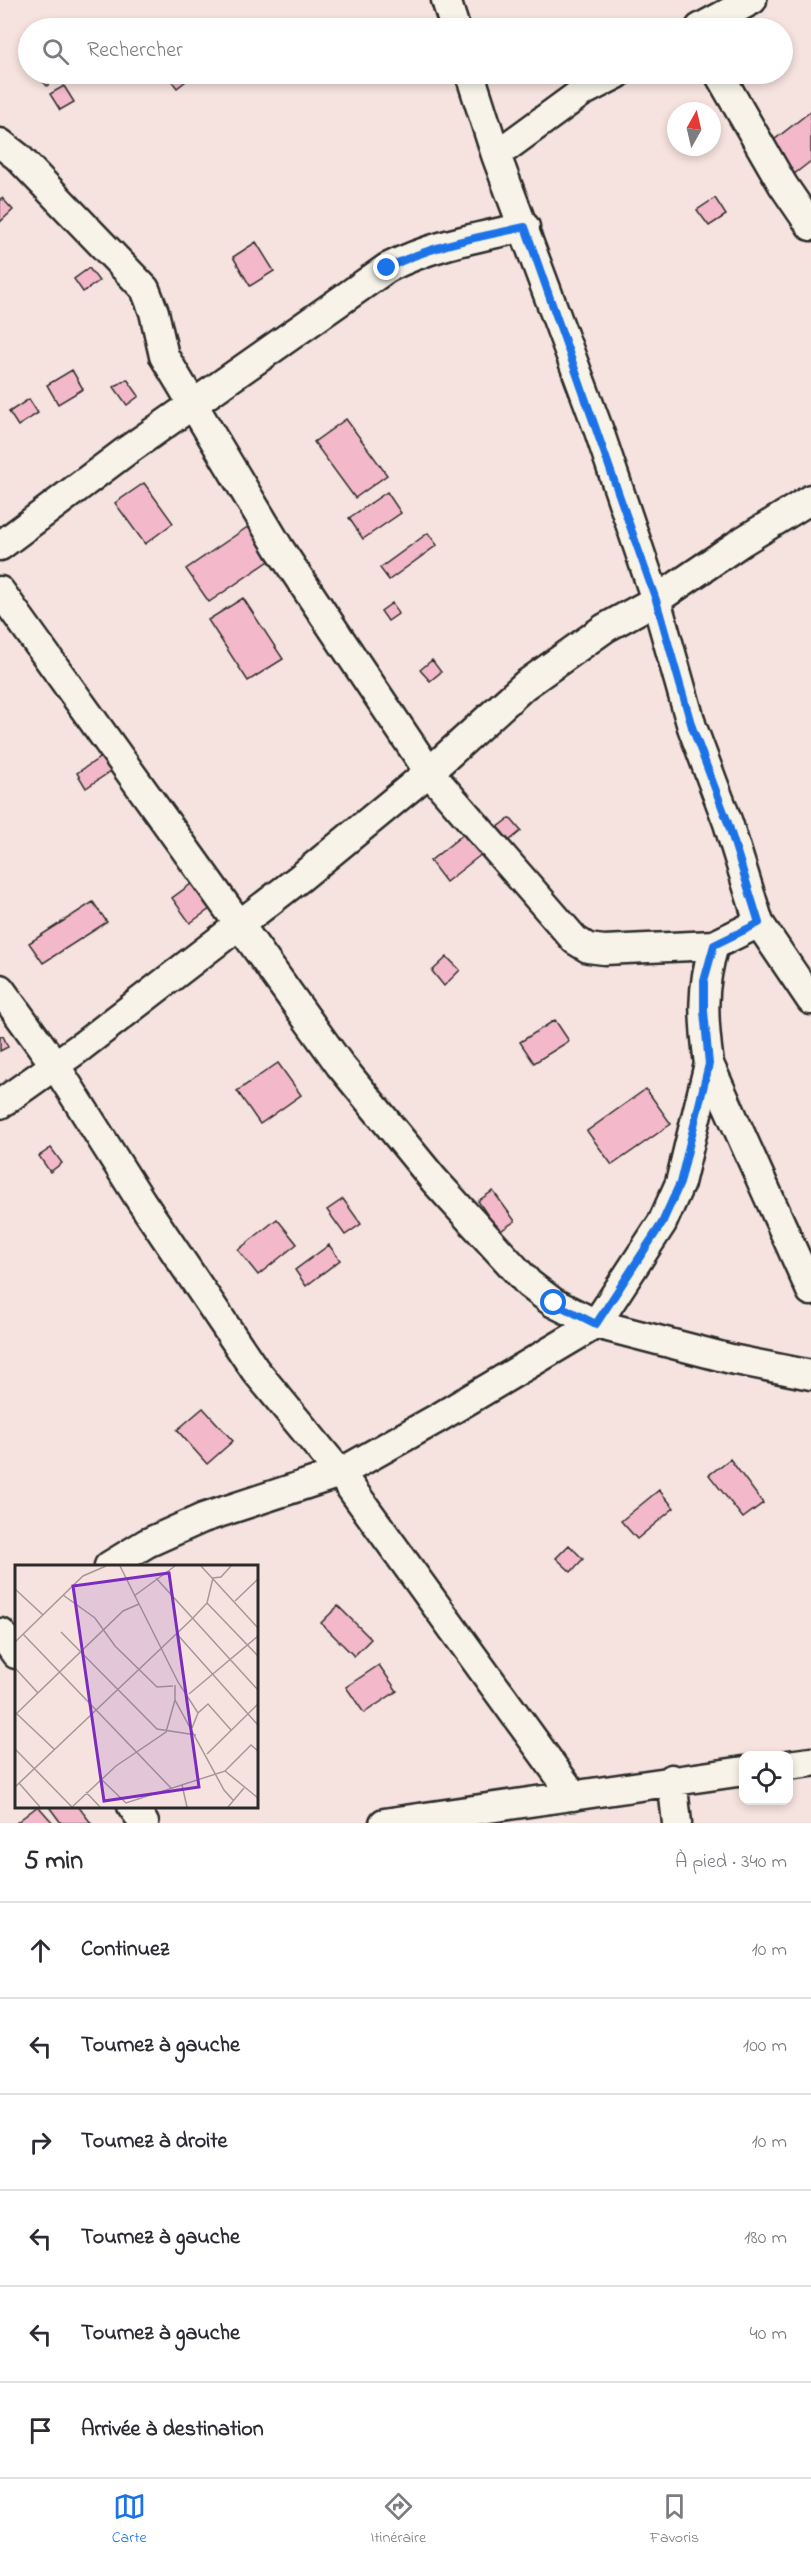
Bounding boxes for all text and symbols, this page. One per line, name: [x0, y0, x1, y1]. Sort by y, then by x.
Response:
search box: [18, 18, 793, 84]
icon: search: [39, 35, 72, 68]
text: Rechercher: [87, 35, 183, 67]
north arrow: [667, 102, 721, 156]
route end: [373, 254, 399, 280]
route start: [540, 1289, 566, 1315]
inset map: [15, 1565, 258, 1808]
map controls: [739, 1751, 793, 1805]
button: locate: [739, 1751, 793, 1805]
text: 5 min: [24, 1843, 83, 1881]
text: À pied · 340 m: [675, 1848, 787, 1877]
icon: ahead: [24, 1934, 57, 1967]
text: Continuez: [81, 1934, 169, 1966]
text: 10 m: [751, 1936, 787, 1965]
icon: left: [24, 2030, 57, 2063]
text: Tournez à gauche: [81, 2030, 240, 2062]
text: 100 m: [743, 2032, 787, 2061]
icon: right: [24, 2126, 57, 2159]
text: Tournez à droite: [81, 2126, 227, 2158]
text: 10 m: [751, 2128, 787, 2157]
icon: left: [24, 2222, 57, 2255]
text: Tournez à gauche: [81, 2222, 240, 2254]
text: 180 m: [744, 2224, 787, 2253]
icon: left: [24, 2318, 57, 2351]
text: Tournez à gauche: [81, 2318, 240, 2350]
text: 40 m: [750, 2320, 787, 2349]
icon: arrive: [24, 2414, 57, 2447]
text: Arrivée à destination: [81, 2414, 264, 2446]
tab: Carte: [112, 2490, 147, 2550]
tab: Itinéraire: [370, 2490, 426, 2550]
tab: Favoris: [650, 2490, 699, 2550]

